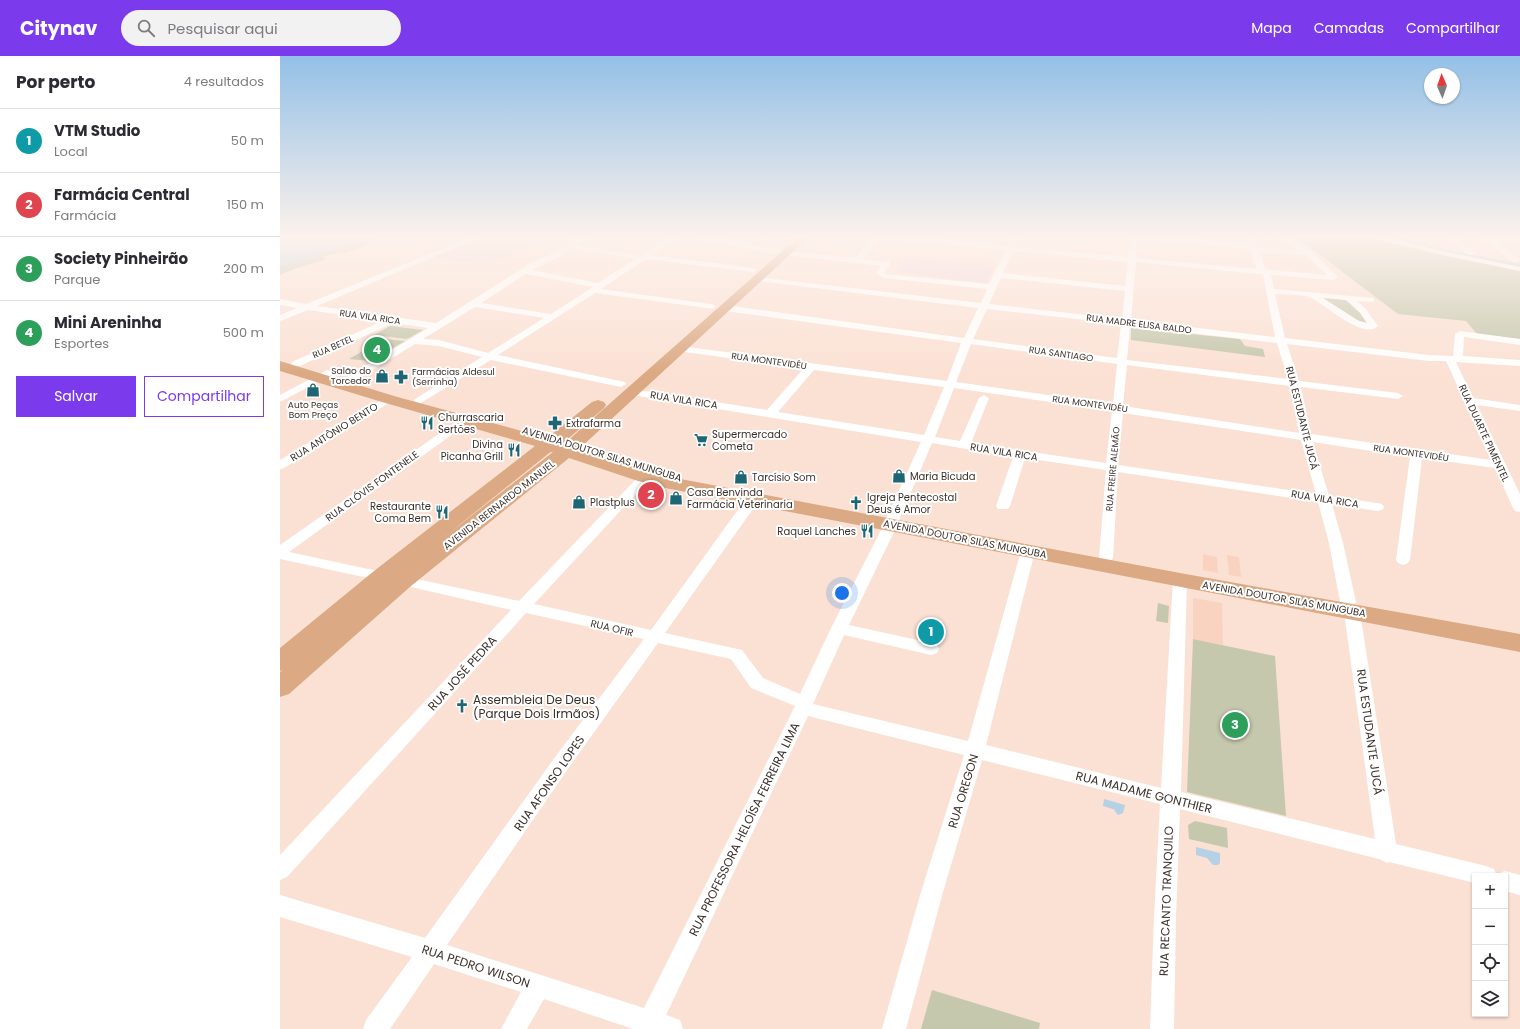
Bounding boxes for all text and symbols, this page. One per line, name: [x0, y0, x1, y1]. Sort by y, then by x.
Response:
search box: [121, 10, 401, 46]
text: Citynav: [20, 15, 97, 42]
icon: search: [135, 17, 157, 39]
text: Pesquisar aqui: [167, 18, 278, 39]
text: Mapa: [1251, 18, 1292, 38]
text: Camadas: [1314, 18, 1384, 38]
text: Compartilhar: [1406, 18, 1500, 38]
north arrow: [1424, 68, 1460, 104]
text: Por perto: [16, 70, 95, 94]
text: 4 resultados: [184, 72, 264, 91]
text: VTM Studio: [54, 120, 140, 141]
text: 1: [27, 131, 31, 150]
text: 50 m: [231, 131, 264, 150]
text: Local: [54, 142, 88, 161]
text: Farmácia Central: [54, 184, 190, 205]
text: 2: [25, 195, 33, 214]
text: 150 m: [227, 195, 264, 214]
text: Farmácia: [54, 206, 116, 225]
text: Society Pinheirão: [54, 248, 188, 269]
text: 3: [25, 259, 33, 278]
text: 200 m: [223, 259, 264, 278]
text: Parque: [54, 270, 100, 289]
street label: RUA VILA RICA: [339, 307, 401, 327]
text: Mini Areninha: [54, 312, 162, 333]
street label: RUA MADRE ELISA BALDO: [1086, 312, 1192, 336]
text: 4: [25, 323, 33, 342]
text: 500 m: [223, 323, 264, 342]
street label: RUA BETEL: [311, 333, 355, 361]
text: Esportes: [54, 334, 109, 353]
pin: 4: [364, 335, 390, 365]
street label: RUA SANTIAGO: [1028, 344, 1094, 364]
street label: RUA MONTEVIDÉU: [731, 350, 807, 372]
place label: Salão do Torcedor: [331, 365, 372, 387]
street label: RUA ESTUDANTE JUCÁ: [1282, 365, 1322, 471]
place label: Farmácias Aldesul (Serrinha): [412, 366, 495, 388]
shop icon: Salão do Torcedor: [374, 368, 390, 384]
pharmacy icon: Farmácias Aldesul (Serrinha): [393, 369, 409, 385]
button: Salvar: [16, 376, 136, 417]
button: Compartilhar: [144, 376, 264, 417]
shop icon: Auto Peças Bom Preço: [305, 382, 321, 398]
street label: RUA DUARTE PIMENTEL: [1455, 382, 1513, 485]
street label: RUA VILA RICA: [649, 387, 719, 413]
street label: RUA MONTEVIDÉU: [1052, 393, 1128, 415]
street label: RUA ANTÔNIO BENTO: [287, 399, 381, 465]
place label: Auto Peças Bom Preço: [288, 399, 338, 421]
place label: Churrascaria Sertões: [438, 410, 504, 437]
restaurant icon: Churrascaria Sertões: [419, 415, 435, 431]
pharmacy icon: Extrafarma: [547, 415, 563, 431]
place label: Extrafarma: [566, 416, 621, 431]
street label: AVENIDA DOUTOR SILAS MUNGUBA: [520, 423, 684, 486]
street label: RUA FREIRE ALEMÃO: [1103, 426, 1123, 512]
place label: Supermercado Cometa: [712, 427, 787, 454]
supermarket icon: Supermercado Cometa: [693, 432, 709, 448]
place label: Divina Picanha Grill: [441, 437, 503, 464]
street label: RUA VILA RICA: [969, 439, 1039, 465]
restaurant icon: Divina Picanha Grill: [506, 442, 522, 458]
street label: RUA MONTEVIDÉU: [1373, 442, 1449, 464]
street label: RUA CLÓVIS FONTENELE: [322, 447, 422, 525]
street label: AVENIDA BERNARDO MANUEL: [440, 456, 559, 553]
shop icon: Maria Bicuda: [891, 468, 907, 484]
shop icon: Tarcísio Som: [733, 469, 749, 485]
place label: Maria Bicuda: [910, 469, 976, 484]
place label: Tarcísio Som: [752, 470, 816, 485]
pin: 2: [638, 480, 664, 510]
place label: Casa Benvinda Farmácia Veterinaria: [687, 485, 793, 512]
street label: RUA VILA RICA: [1290, 486, 1360, 512]
shop icon: Casa Benvinda Farmácia Veterinaria: [668, 490, 684, 506]
place label: Igreja Pentecostal Deus é Amor: [867, 490, 957, 517]
shop icon: Plastplus: [571, 494, 587, 510]
place label: Plastplus: [590, 495, 635, 510]
church icon: Igreja Pentecostal Deus é Amor: [848, 495, 864, 511]
place label: Restaurante Coma Bem: [370, 499, 431, 526]
restaurant icon: Restaurante Coma Bem: [434, 504, 450, 520]
street label: AVENIDA DOUTOR SILAS MUNGUBA: [882, 516, 1048, 562]
restaurant icon: Raquel Lanches: [859, 523, 875, 539]
place label: Raquel Lanches: [777, 524, 856, 539]
street label: AVENIDA DOUTOR SILAS MUNGUBA: [1201, 577, 1367, 621]
your location: [832, 583, 852, 603]
street label: RUA OFIR: [589, 616, 635, 640]
pin: 1: [918, 617, 944, 647]
street label: RUA JOSÉ PEDRA: [424, 632, 500, 714]
street label: RUA ESTUDANTE JUCÁ: [1353, 668, 1387, 796]
place label: Assembleia De Deus (Parque Dois Irmãos): [473, 691, 600, 722]
church icon: Assembleia De Deus (Parque Dois Irmãos): [454, 698, 470, 714]
pin: 3: [1222, 710, 1248, 740]
street label: RUA PROFESSORA HELOÍSA FERREIRA LIMA: [685, 719, 803, 939]
street label: RUA AFONSO LOPES: [510, 732, 588, 834]
street label: RUA OREGON: [944, 752, 982, 830]
street label: RUA MADAME GONTHIER: [1074, 767, 1214, 817]
street label: RUA RECANTO TRANQUILO: [1155, 825, 1177, 977]
map controls: [1472, 873, 1508, 1017]
button: +: [1472, 873, 1508, 909]
button: −: [1472, 909, 1508, 945]
street label: RUA PEDRO WILSON: [420, 940, 532, 992]
button: locate: [1472, 945, 1508, 981]
button: layers: [1472, 981, 1508, 1017]

